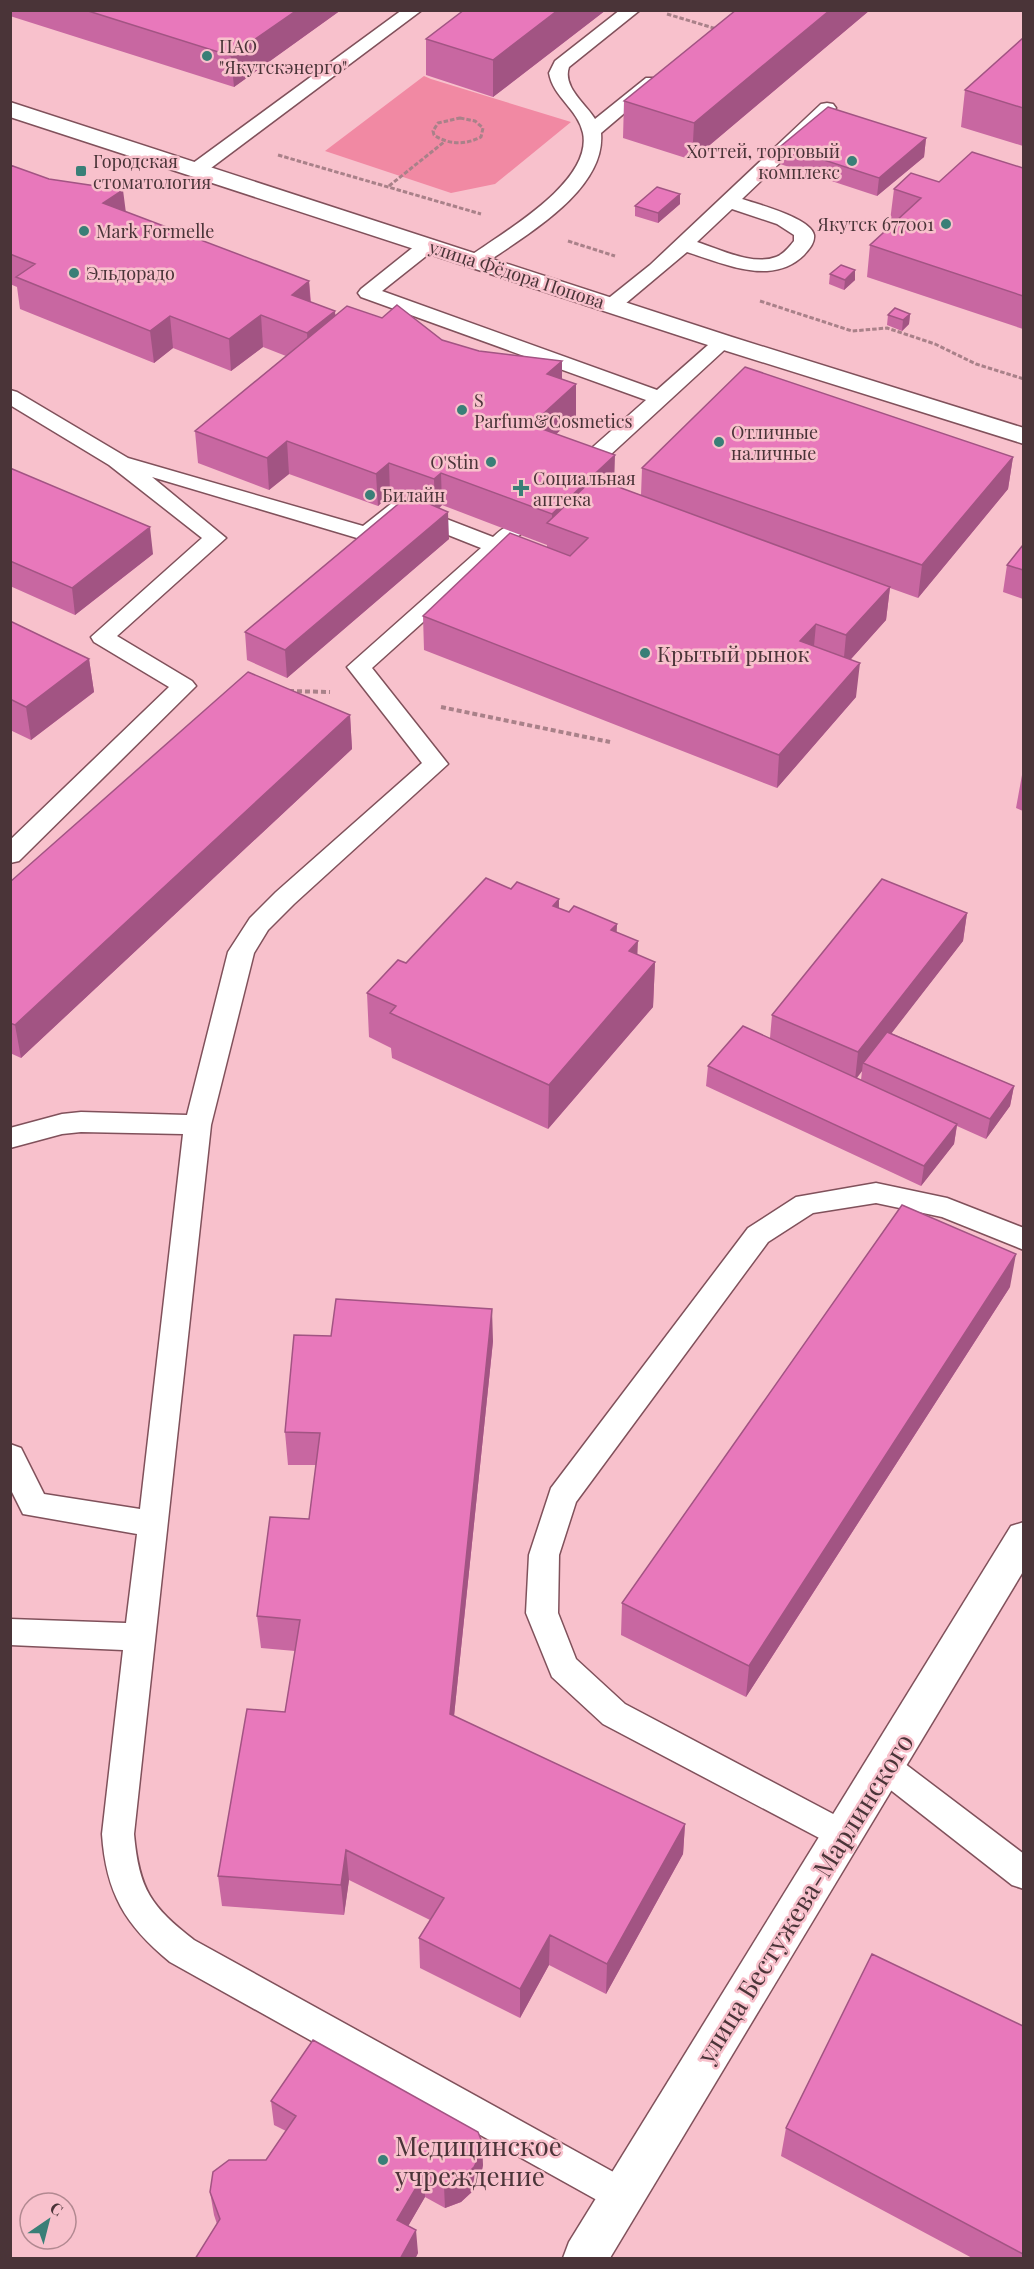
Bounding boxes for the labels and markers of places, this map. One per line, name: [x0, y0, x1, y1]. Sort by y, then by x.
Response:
place label: ПАО "Якутскэнерго": [219, 34, 347, 79]
marker: ПАО "Якутскэнерго": [200, 49, 214, 63]
place label: Хоттей, торговый комплекс: [687, 139, 840, 184]
place label: Городская стоматология: [93, 149, 212, 194]
marker: Хоттей, торговый комплекс: [845, 154, 859, 168]
marker: Городская стоматология: [74, 164, 88, 178]
place label: Якутск 677001: [816, 212, 934, 236]
marker: Якутск 677001: [939, 217, 953, 231]
place label: Mark Formelle: [96, 219, 214, 243]
marker: Mark Formelle: [77, 224, 91, 238]
place label: Эльдорадо: [86, 261, 175, 285]
marker: Эльдорадо: [67, 266, 81, 280]
place label: S Parfum&Cosmetics: [474, 388, 633, 433]
marker: S Parfum&Cosmetics: [455, 403, 469, 417]
place label: Отличные наличные: [731, 420, 818, 465]
marker: Отличные наличные: [712, 435, 726, 449]
place label: O'Stin: [430, 450, 479, 474]
marker: O'Stin: [484, 455, 498, 469]
place label: Социальная аптека: [533, 466, 636, 511]
marker: Социальная аптека: [514, 481, 528, 495]
place label: Билайн: [382, 483, 445, 507]
marker: Билайн: [363, 488, 377, 502]
place label: Крытый рынок: [657, 639, 810, 667]
marker: Крытый рынок: [638, 646, 652, 660]
place label: Медицинское учреждение: [394, 2128, 562, 2193]
marker: Медицинское учреждение: [376, 2153, 390, 2167]

